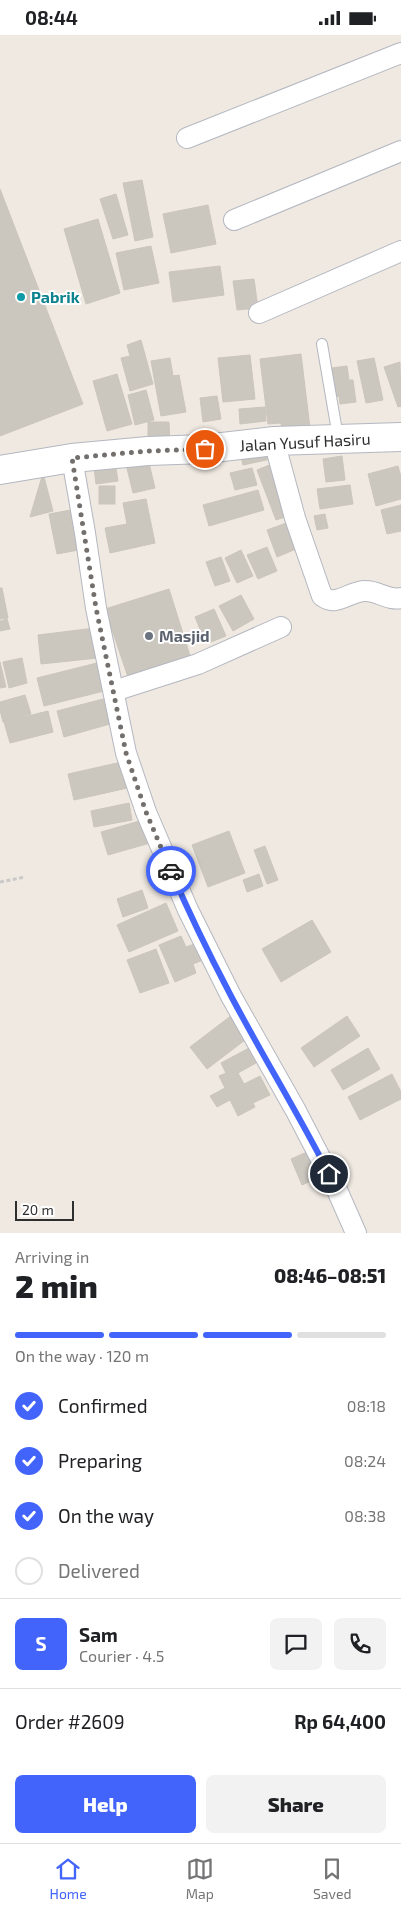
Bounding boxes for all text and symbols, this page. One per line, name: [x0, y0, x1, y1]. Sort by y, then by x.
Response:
text: 08:44: [25, 6, 78, 29]
place label: Pabrik: [31, 287, 80, 306]
marker: Pabrik: [15, 291, 27, 303]
pin: [184, 428, 226, 470]
street label: Jalan Yusuf Hasiru: [239, 429, 371, 454]
icon: bag: [191, 435, 219, 463]
place label: Masjid: [159, 626, 210, 645]
marker: Masjid: [143, 630, 155, 642]
courier: [146, 846, 196, 896]
icon: car: [157, 857, 185, 885]
pin: [308, 1153, 350, 1195]
icon: home: [315, 1160, 343, 1188]
scale bar: [15, 1198, 74, 1221]
text: 20 m: [22, 1201, 54, 1218]
text: Arriving in: [15, 1247, 89, 1266]
text: 08:46–08:51: [274, 1264, 386, 1287]
text: 2 min: [15, 1266, 98, 1304]
text: On the way · 120 m: [15, 1346, 149, 1365]
icon: check: [15, 1392, 43, 1420]
text: Confirmed: [58, 1394, 148, 1417]
text: 08:18: [347, 1396, 386, 1415]
icon: check: [15, 1447, 43, 1475]
text: Preparing: [58, 1449, 142, 1472]
text: 08:24: [344, 1451, 386, 1470]
icon: check: [15, 1502, 43, 1530]
text: On the way: [58, 1504, 154, 1527]
text: 08:38: [344, 1506, 386, 1525]
text: Delivered: [58, 1559, 140, 1582]
button: chat: [270, 1618, 322, 1670]
button: phone: [334, 1618, 386, 1670]
text: Sam: [79, 1623, 118, 1646]
text: S: [35, 1632, 47, 1655]
text: Courier · 4.5: [79, 1646, 164, 1665]
text: Order #2609: [15, 1710, 125, 1733]
text: Rp 64,400: [294, 1710, 386, 1733]
button: Help: [15, 1775, 196, 1833]
button: Share: [206, 1775, 386, 1833]
tab: Home: [50, 1855, 87, 1902]
tab: Map: [186, 1855, 214, 1902]
tab: Saved: [313, 1855, 351, 1902]

